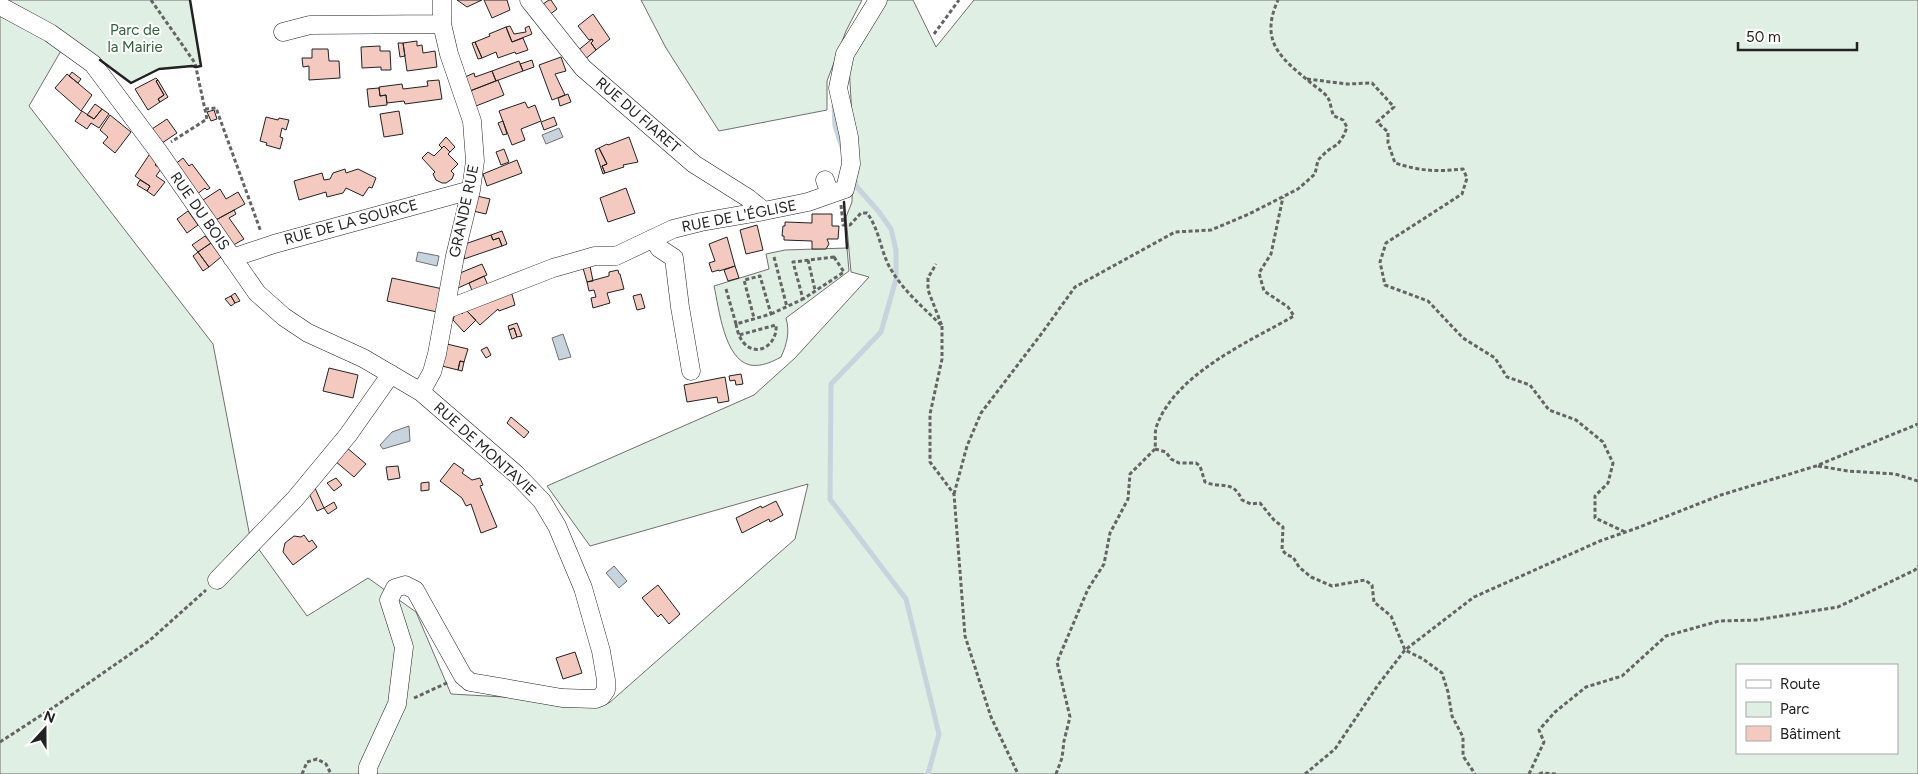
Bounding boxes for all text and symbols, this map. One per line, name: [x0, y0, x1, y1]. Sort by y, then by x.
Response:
scale bar: [1738, 20, 1857, 52]
park label: Parc de la Mairie: [107, 21, 163, 56]
text: 50 m: [1746, 28, 1781, 46]
street label: RUE DU FIARET: [592, 73, 684, 157]
street label: GRANDE RUE: [445, 163, 483, 259]
street label: RUE DU BOIS: [166, 168, 234, 254]
street label: RUE DE LA SOURCE: [282, 195, 420, 249]
street label: RUE DE L'ÉGLISE: [680, 196, 798, 236]
street label: RUE DE MONTAVIE: [430, 398, 540, 500]
legend: [1736, 664, 1898, 754]
text: Route: [1780, 675, 1820, 693]
text: Parc: [1780, 700, 1809, 718]
north arrow: [20, 704, 70, 754]
text: N: [41, 707, 58, 727]
text: Bâtiment: [1780, 725, 1841, 743]

